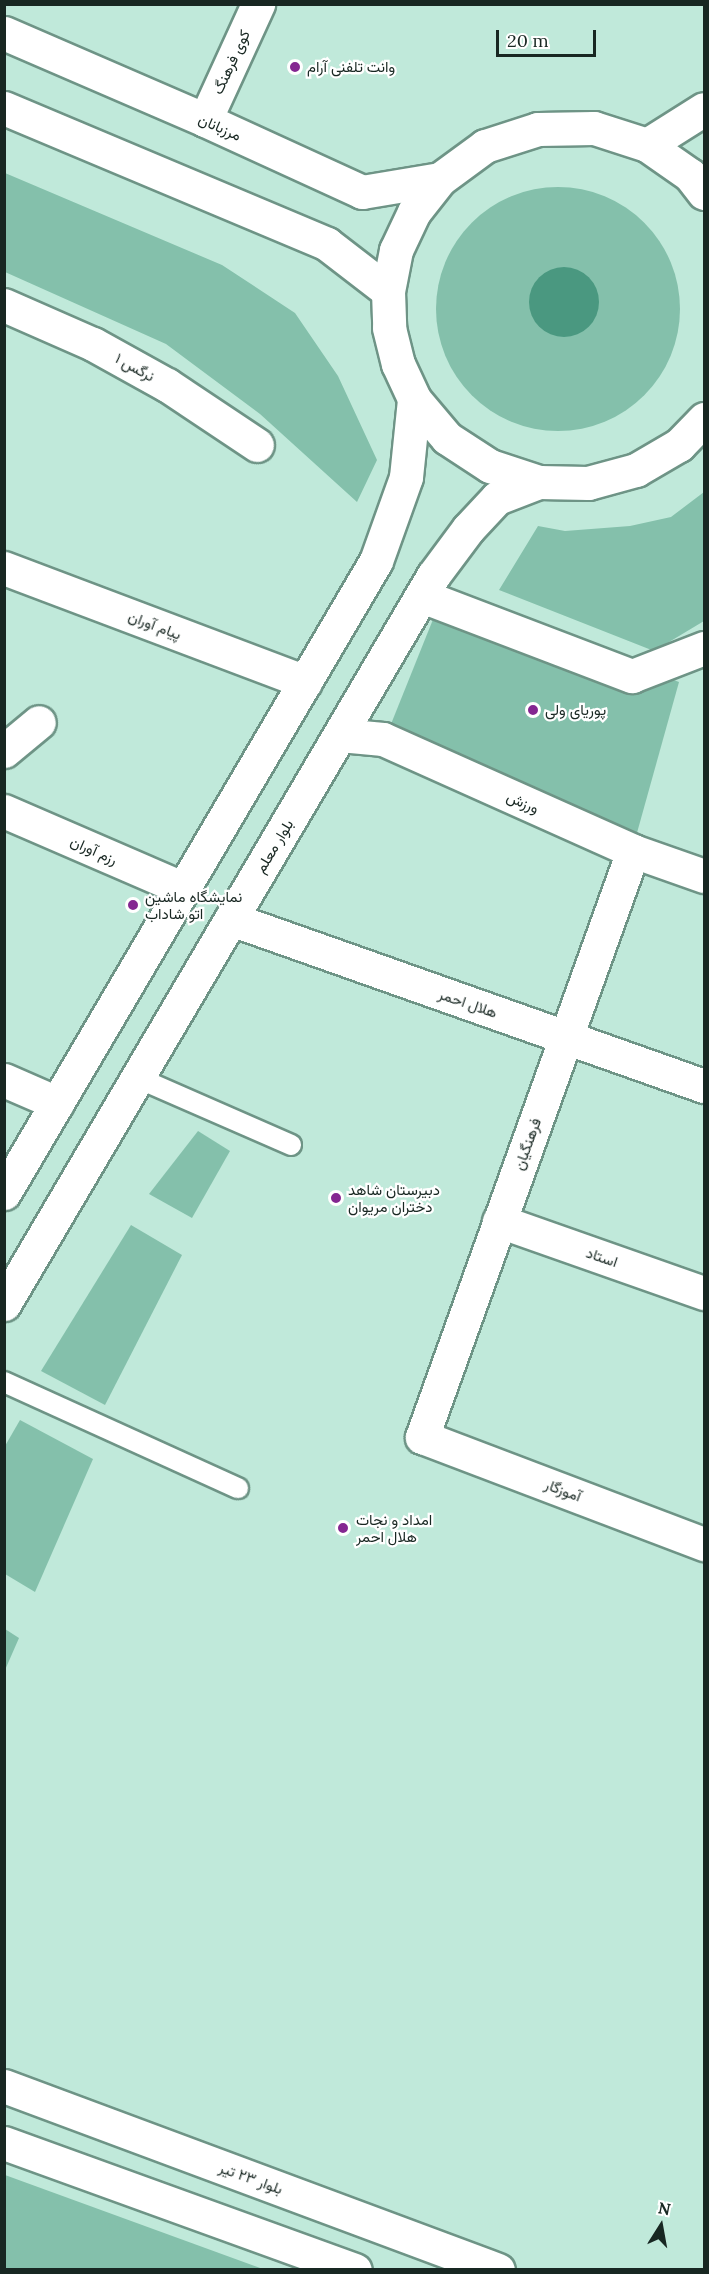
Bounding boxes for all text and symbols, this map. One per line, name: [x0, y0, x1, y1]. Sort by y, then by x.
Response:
scale bar: [499, 18, 600, 56]
street label: کوی فرهنگ: [208, 27, 254, 97]
text: 20 m: [507, 29, 549, 52]
place label: وانت تلفنی آرام: [307, 58, 395, 76]
marker: وانت تلفنی آرام: [288, 60, 302, 74]
street label: مرزبانان: [196, 110, 244, 144]
street label: نرگس ۱: [112, 349, 158, 385]
street label: پیام آوران: [126, 607, 184, 643]
place label: پوریای ولی: [545, 701, 606, 719]
marker: پوریای ولی: [526, 703, 540, 717]
street label: ورزش: [504, 787, 542, 817]
street label: بلوار معلم: [251, 816, 297, 876]
street label: رزم آوران: [68, 832, 120, 868]
place label: نمایشگاه ماشین اتو شاداب: [145, 887, 242, 922]
marker: نمایشگاه ماشین اتو شاداب: [126, 898, 140, 912]
street label: هلال احمر: [436, 985, 500, 1021]
street label: فرهنگیان: [509, 1115, 545, 1173]
place label: دبیرستان شاهد دختران مریوان: [348, 1180, 440, 1215]
marker: دبیرستان شاهد دختران مریوان: [329, 1191, 343, 1205]
street label: استاد: [584, 1243, 620, 1271]
street label: آموزگار: [542, 1475, 584, 1505]
place label: امداد و نجات هلال احمر: [356, 1510, 432, 1545]
marker: امداد و نجات هلال احمر: [334, 1519, 352, 1537]
street label: بلوار ۲۳ تیر: [217, 2158, 285, 2198]
north arrow: [631, 2196, 691, 2256]
text: N: [656, 2197, 672, 2219]

